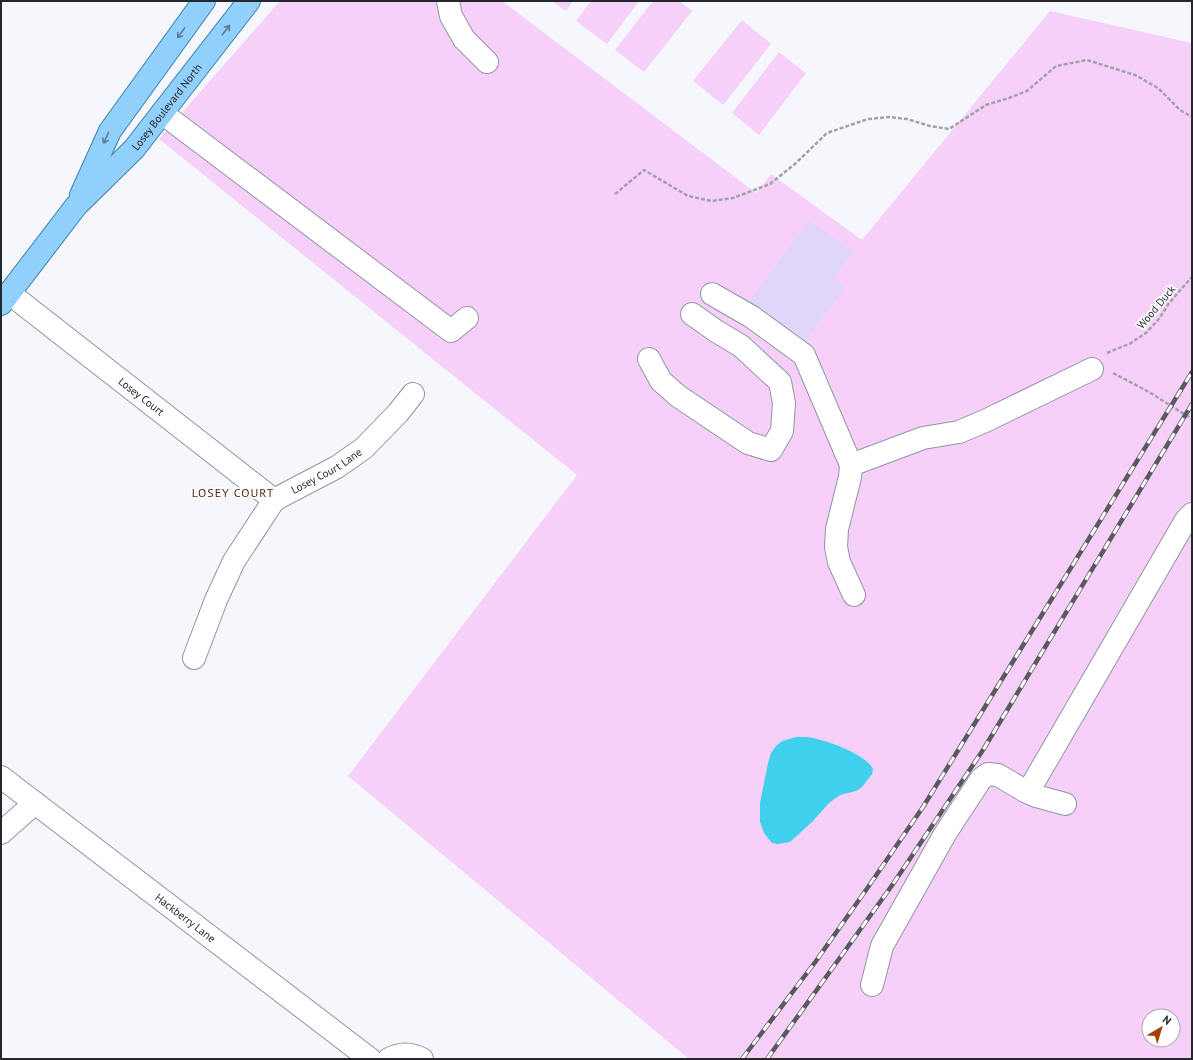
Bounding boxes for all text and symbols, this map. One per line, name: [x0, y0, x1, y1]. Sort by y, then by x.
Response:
one-way arrow: [222, 25, 230, 36]
one-way arrow: [177, 27, 185, 38]
street label: Losey Boulevard North: [129, 61, 205, 153]
one-way arrow: [102, 132, 109, 144]
street label: Wood Duck: [1134, 282, 1179, 332]
street label: Losey Court: [116, 374, 167, 419]
street label: Losey Court Lane: [289, 444, 365, 497]
district label: LOSEY COURT: [192, 485, 274, 500]
street label: Hackberry Lane: [152, 890, 219, 946]
north arrow: [1141, 1008, 1181, 1048]
text: N: [1160, 1012, 1174, 1028]

